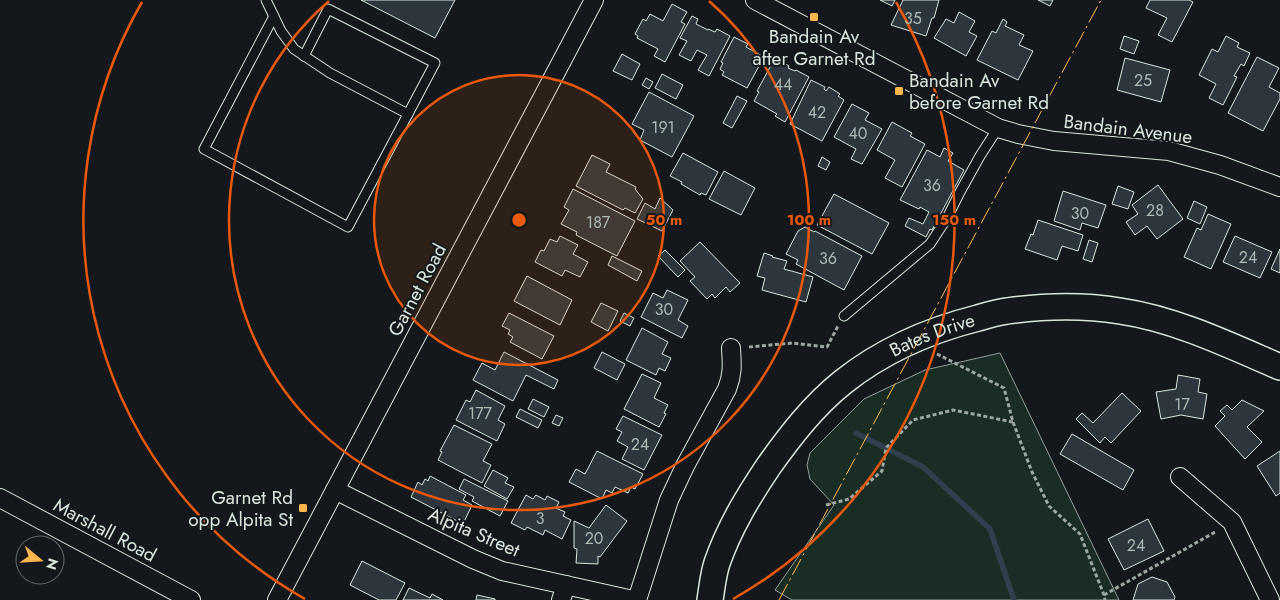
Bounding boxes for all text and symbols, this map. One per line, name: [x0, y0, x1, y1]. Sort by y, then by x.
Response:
house number: 35: [904, 7, 922, 30]
marker: Bandain Av after Garnet Rd: [808, 11, 820, 23]
place label: Bandain Av after Garnet Rd: [752, 23, 876, 72]
place label: Bandain Av before Garnet Rd: [909, 67, 1049, 116]
house number: 25: [1134, 69, 1152, 92]
house number: 44: [774, 73, 792, 96]
marker: Bandain Av before Garnet Rd: [893, 85, 905, 97]
house number: 42: [808, 101, 826, 124]
street label: Bandain Avenue: [1062, 108, 1194, 150]
house number: 191: [651, 116, 675, 139]
house number: 40: [849, 122, 867, 145]
house number: 36: [923, 174, 941, 197]
house number: 28: [1146, 199, 1164, 222]
house number: 30: [1071, 202, 1089, 225]
text: 50 m: [646, 209, 682, 231]
text: 100 m: [787, 209, 831, 231]
text: 150 m: [932, 209, 976, 231]
centre of rings: [510, 211, 528, 229]
house number: 187: [586, 211, 611, 234]
street label: Garnet Road: [381, 239, 453, 341]
house number: 24: [1239, 246, 1257, 269]
house number: 36: [819, 247, 837, 270]
house number: 30: [655, 298, 673, 321]
street label: Bates Drive: [884, 306, 978, 363]
house number: 17: [1174, 393, 1190, 416]
house number: 177: [468, 402, 493, 425]
house number: 24: [631, 433, 649, 456]
place label: Garnet Rd opp Alpita St: [188, 484, 293, 533]
street label: Marshall Road: [49, 491, 161, 569]
street label: Alpita Street: [424, 501, 525, 564]
marker: Garnet Rd opp Alpita St: [297, 502, 309, 514]
house number: 3: [536, 507, 545, 530]
house number: 20: [585, 527, 603, 550]
house number: 24: [1127, 534, 1145, 557]
north arrow: [15, 535, 65, 585]
text: N: [41, 556, 64, 572]

